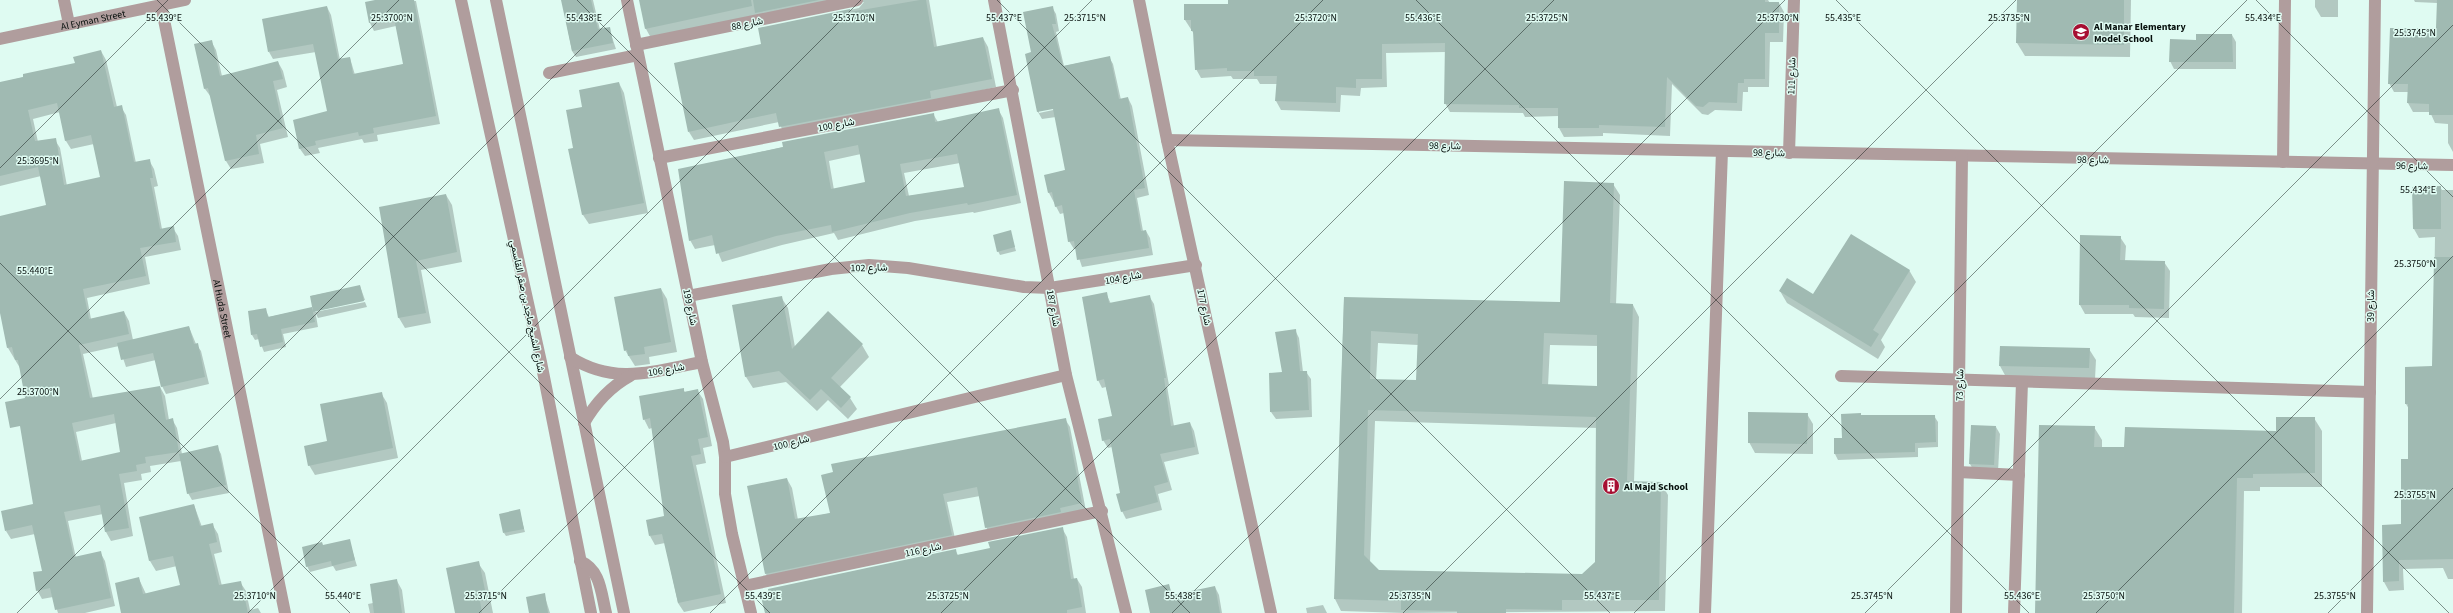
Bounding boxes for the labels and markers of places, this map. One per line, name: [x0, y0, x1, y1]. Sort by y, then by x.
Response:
place label: Al Manar Elementary Model School: [2093, 20, 2186, 46]
school or university icon: Al Manar Elementary Model School: [2071, 22, 2091, 42]
building icon: Al Majd School: [1601, 476, 1621, 496]
place label: Al Majd School: [1623, 480, 1688, 494]

